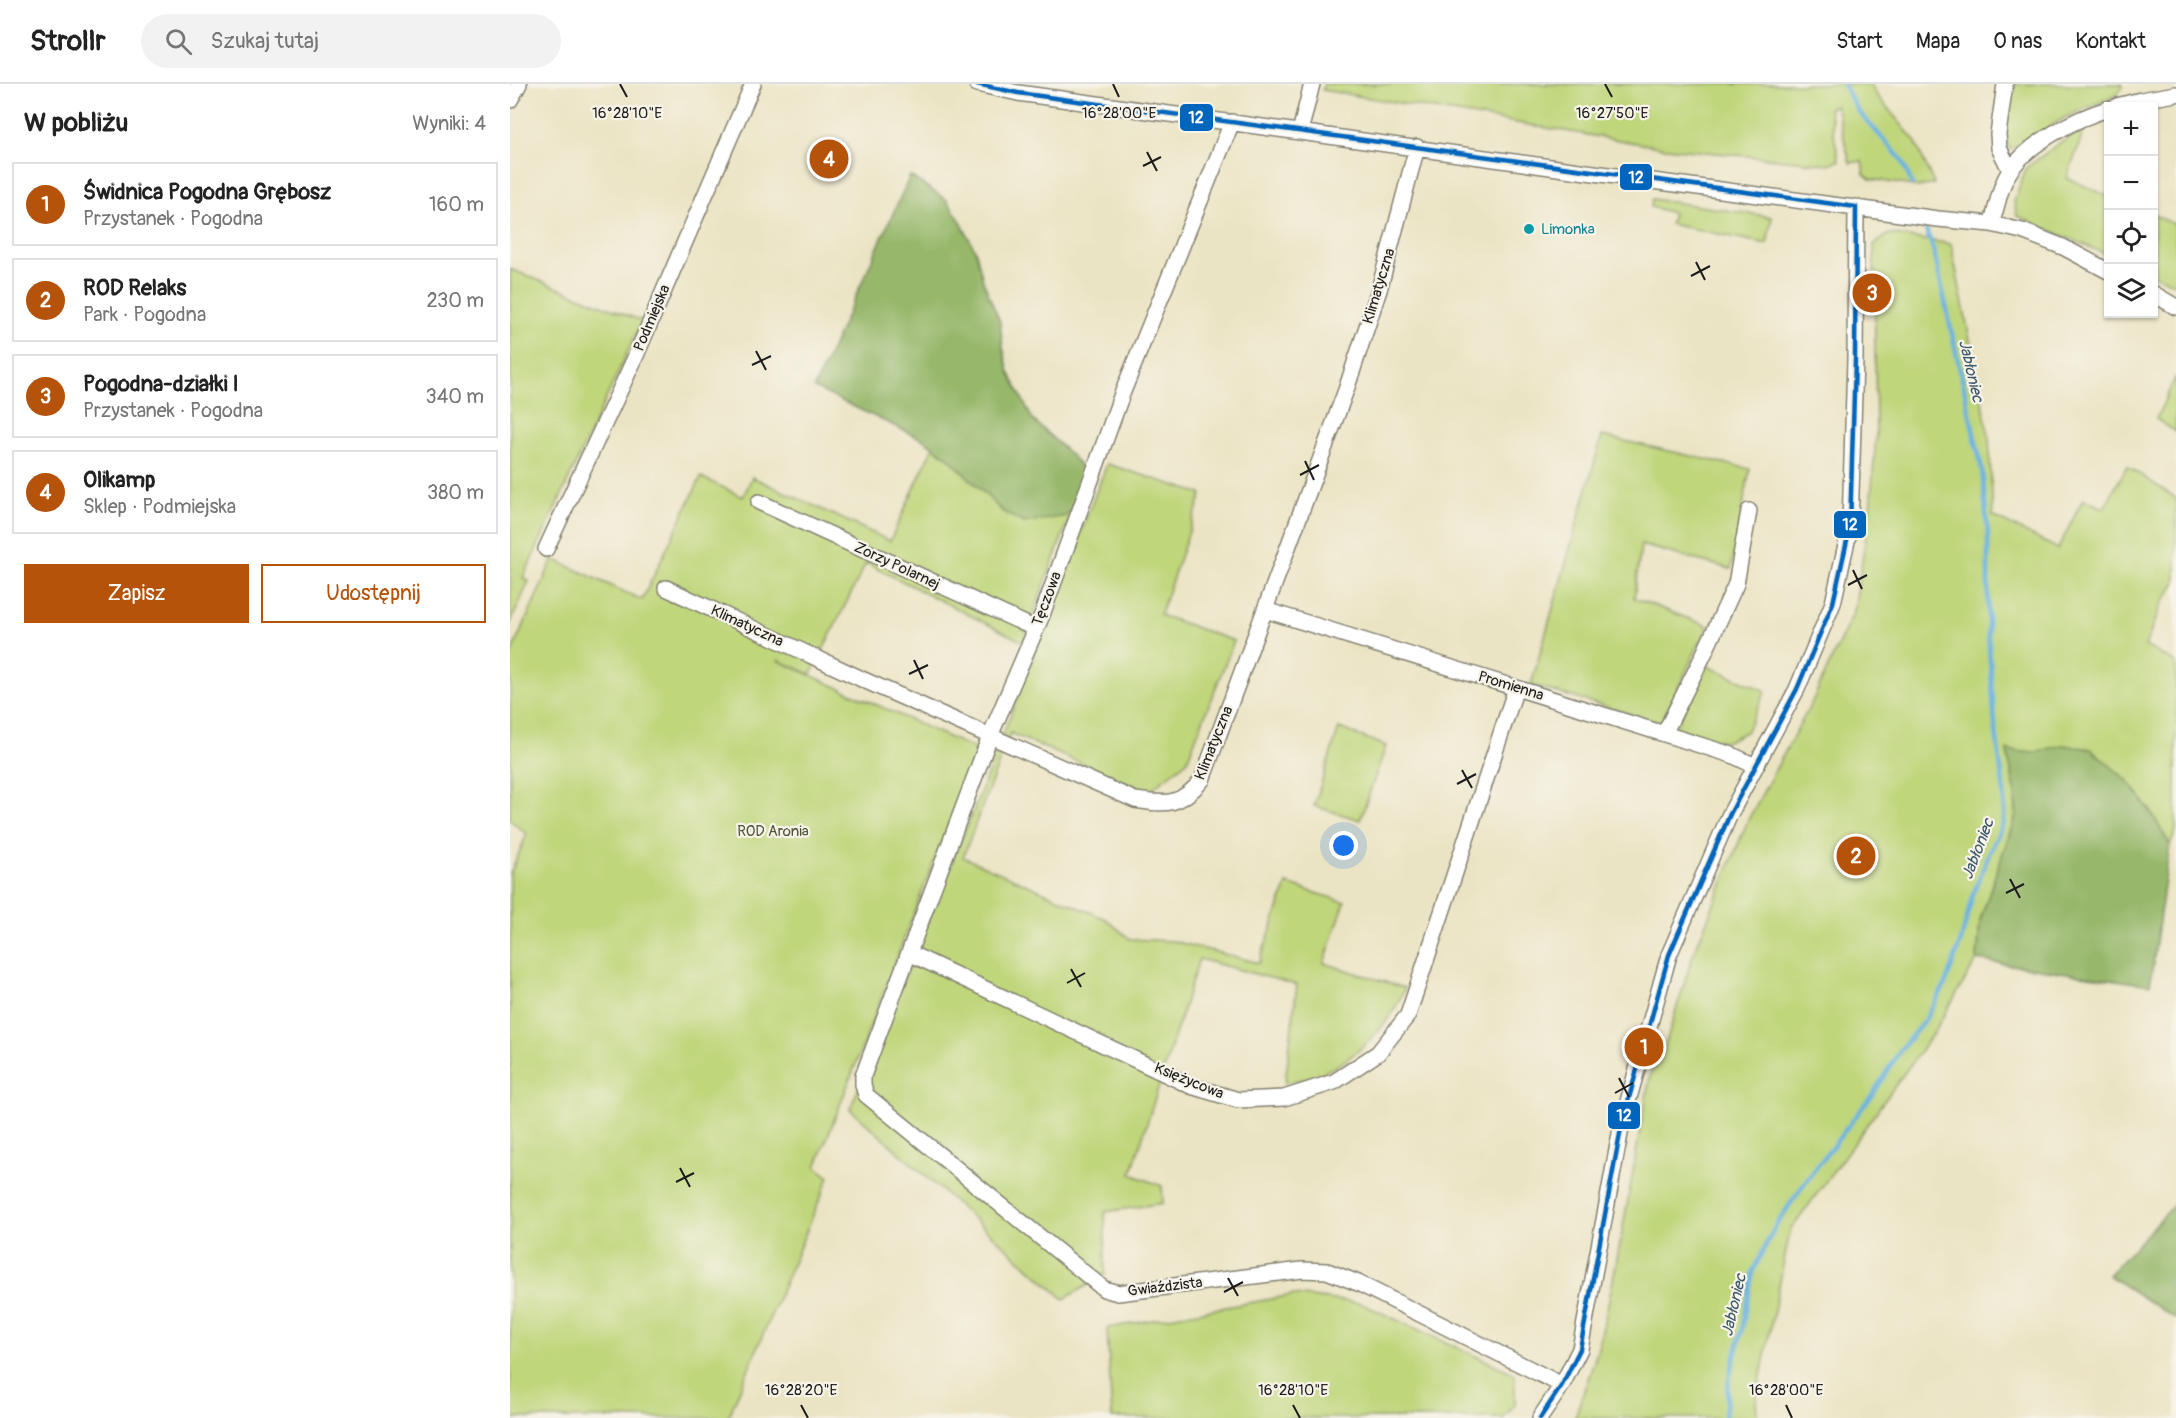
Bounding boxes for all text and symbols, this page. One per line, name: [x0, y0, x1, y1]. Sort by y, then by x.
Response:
search box: [141, 14, 561, 68]
text: Strollr: [30, 24, 105, 59]
icon: search: [162, 25, 195, 58]
text: Szukaj tutaj: [210, 27, 319, 55]
text: Start: [1836, 28, 1883, 55]
text: Mapa: [1916, 28, 1960, 55]
text: O nas: [1993, 28, 2042, 55]
text: Kontakt: [2075, 28, 2146, 55]
map controls: [2104, 102, 2158, 318]
button: +: [2104, 102, 2158, 156]
line badge: 12: [1179, 103, 1214, 132]
text: 16°28'10"E: [592, 104, 662, 123]
text: 16°28'00"E: [1082, 104, 1156, 123]
text: 16°27'50"E: [1576, 104, 1649, 123]
text: W pobliżu: [24, 107, 128, 139]
text: 12: [1188, 108, 1204, 128]
text: Wyniki: 4: [412, 111, 486, 136]
pin: 4: [810, 136, 848, 182]
button: −: [2104, 156, 2158, 210]
line badge: 12: [1619, 163, 1653, 191]
text: 12: [1628, 168, 1644, 188]
text: Świdnica Pogodna Grębosz: [83, 178, 331, 206]
text: 1: [42, 192, 49, 217]
text: 160 m: [429, 192, 484, 217]
text: Przystanek · Pogodna: [83, 206, 263, 231]
button: locate: [2104, 210, 2158, 264]
place label: Limonka: [1541, 220, 1595, 239]
marker: Limonka: [1522, 222, 1536, 236]
street label: Klimatyczna: [1358, 246, 1400, 326]
button: layers: [2104, 264, 2158, 318]
pin: 3: [1852, 270, 1892, 316]
text: ROD Relaks: [83, 274, 186, 302]
street label: Podmiejska: [629, 282, 675, 354]
text: 2: [40, 288, 51, 313]
text: 230 m: [427, 288, 484, 313]
text: Park · Pogodna: [83, 302, 206, 327]
water label: Jabłoniec: [1954, 338, 1988, 405]
text: Pogodna-działki I: [83, 370, 239, 398]
text: 3: [40, 384, 51, 409]
text: 340 m: [425, 384, 484, 409]
text: Przystanek · Pogodna: [83, 398, 263, 423]
text: Olikamp: [83, 466, 155, 494]
text: 4: [40, 480, 51, 505]
text: 380 m: [427, 480, 484, 505]
text: Sklep · Podmiejska: [83, 494, 236, 519]
line badge: 12: [1833, 510, 1867, 539]
text: 12: [1842, 515, 1858, 535]
street label: Zorzy Polarnej: [851, 538, 943, 594]
button: Zapisz: [24, 564, 249, 623]
button: Udostępnij: [261, 564, 486, 623]
street label: Tęczowa: [1028, 569, 1066, 629]
street label: Klimatyczna: [708, 601, 786, 651]
street label: Promienna: [1476, 667, 1546, 705]
street label: Klimatyczna: [1191, 703, 1237, 783]
water label: Jabłoniec: [1957, 815, 1999, 882]
park label: ROD Aronia: [737, 822, 809, 841]
your location: [1329, 831, 1358, 860]
pin: 2: [1836, 834, 1876, 878]
pin: 1: [1624, 1024, 1664, 1070]
street label: Księżycowa: [1151, 1058, 1227, 1104]
line badge: 12: [1607, 1101, 1641, 1130]
text: 12: [1616, 1106, 1632, 1126]
water label: Jabłoniec: [1717, 1271, 1751, 1338]
street label: Gwiaździsta: [1127, 1273, 1203, 1301]
text: 16°28'20"E: [765, 1381, 837, 1400]
text: 16°28'10"E: [1258, 1381, 1328, 1400]
text: 16°28'00"E: [1749, 1381, 1823, 1400]

